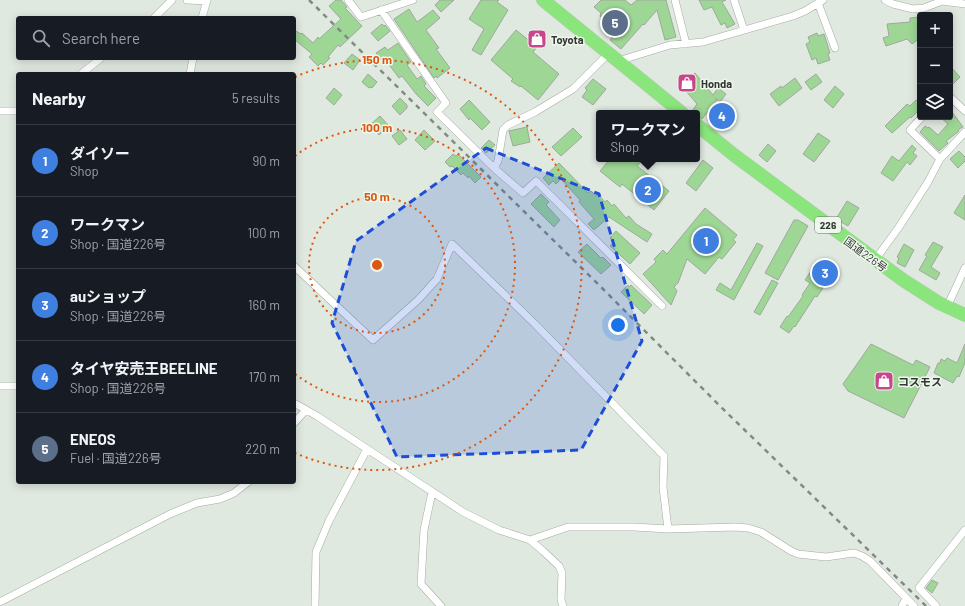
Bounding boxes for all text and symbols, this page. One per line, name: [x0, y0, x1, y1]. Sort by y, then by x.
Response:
pin: 5: [602, 8, 628, 38]
map controls: [917, 12, 953, 120]
button: +: [917, 12, 953, 48]
search box: [16, 16, 296, 60]
icon: search: [30, 27, 52, 49]
shop icon: Toyota: [526, 28, 548, 50]
text: Search here: [62, 29, 140, 47]
place label: Toyota: [551, 33, 584, 46]
button: −: [917, 48, 953, 84]
text: 150 m: [362, 52, 392, 66]
shop icon: Honda: [676, 72, 698, 94]
place label: Honda: [701, 77, 732, 90]
button: layers: [917, 84, 953, 120]
text: Nearby: [32, 88, 86, 108]
text: 5 results: [232, 90, 280, 106]
pin: 4: [709, 101, 735, 131]
popup: [596, 110, 700, 162]
text: 100 m: [362, 120, 392, 134]
text: ワークマン: [610, 120, 686, 138]
text: Shop: [610, 139, 639, 155]
text: ダイソー: [70, 144, 130, 162]
text: 1: [43, 153, 47, 169]
text: 90 m: [253, 153, 280, 169]
text: Shop: [70, 163, 99, 179]
pin: 2: [635, 175, 661, 205]
text: 50 m: [364, 189, 390, 203]
text: ワークマン: [70, 215, 145, 233]
road number: 226: [815, 217, 841, 233]
text: 2: [41, 225, 49, 241]
text: 100 m: [247, 225, 280, 241]
pin: 1: [693, 226, 719, 256]
street label: 国道226号: [842, 234, 890, 274]
text: Shop · 国道226号: [70, 236, 166, 252]
centre of rings: [370, 258, 384, 272]
pin: 3: [812, 258, 838, 288]
text: auショップ: [70, 287, 146, 305]
text: 3: [41, 297, 49, 313]
text: 160 m: [248, 297, 280, 313]
text: Shop · 国道226号: [70, 308, 166, 324]
your location: [608, 315, 628, 335]
text: タイヤ安売王BEELINE: [70, 359, 218, 377]
text: 4: [41, 369, 49, 385]
text: 170 m: [249, 369, 280, 385]
shop icon: コスモス: [873, 370, 895, 392]
place label: コスモス: [898, 375, 942, 388]
text: Shop · 国道226号: [70, 380, 166, 396]
text: ENEOS: [70, 430, 116, 448]
text: 5: [41, 441, 49, 457]
text: 220 m: [245, 441, 280, 457]
text: Fuel · 国道226号: [70, 450, 162, 466]

